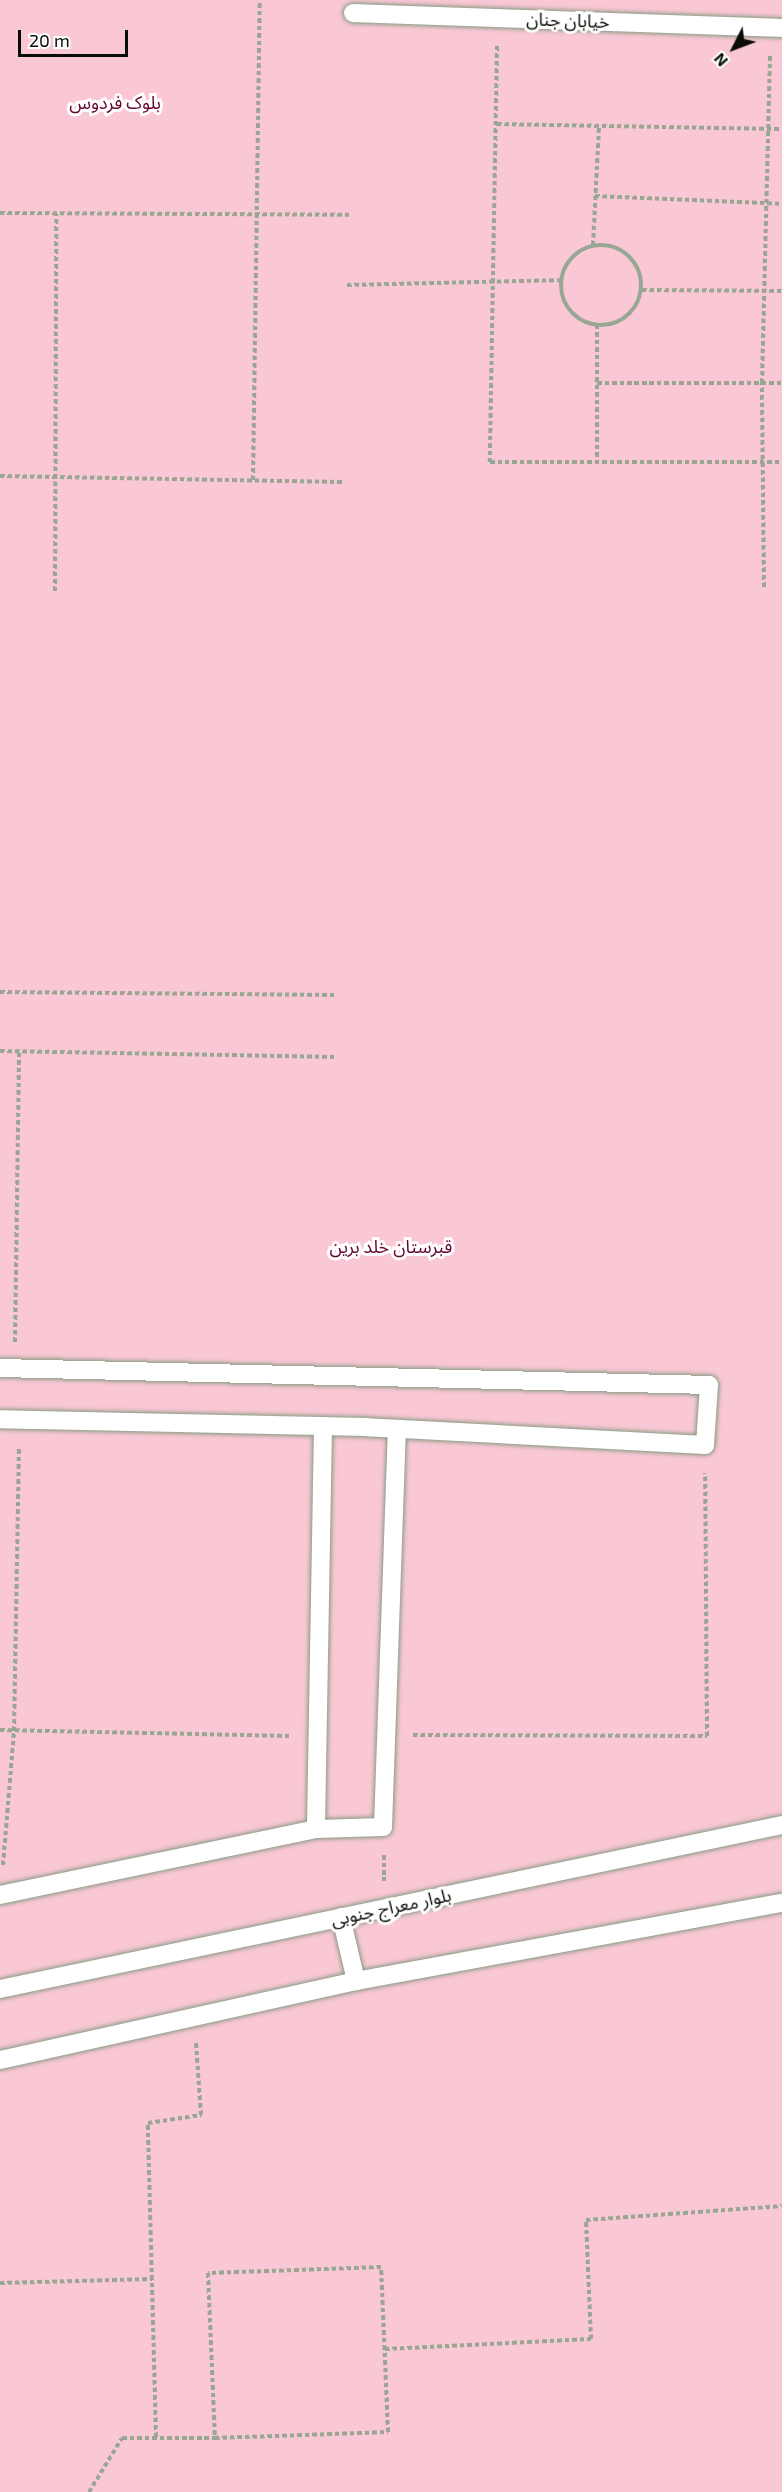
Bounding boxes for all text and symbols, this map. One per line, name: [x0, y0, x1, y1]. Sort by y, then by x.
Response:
street label: خیابان جنان: [526, 8, 610, 32]
scale bar: [21, 18, 130, 56]
north arrow: [704, 18, 764, 78]
text: 20 m: [29, 29, 70, 51]
text: N: [709, 50, 731, 71]
park label: بلوک فردوس: [69, 91, 161, 113]
park label: قبرستان خلد برین: [330, 1235, 452, 1257]
street label: بلوار معراج جنوبی: [329, 1884, 453, 1930]

